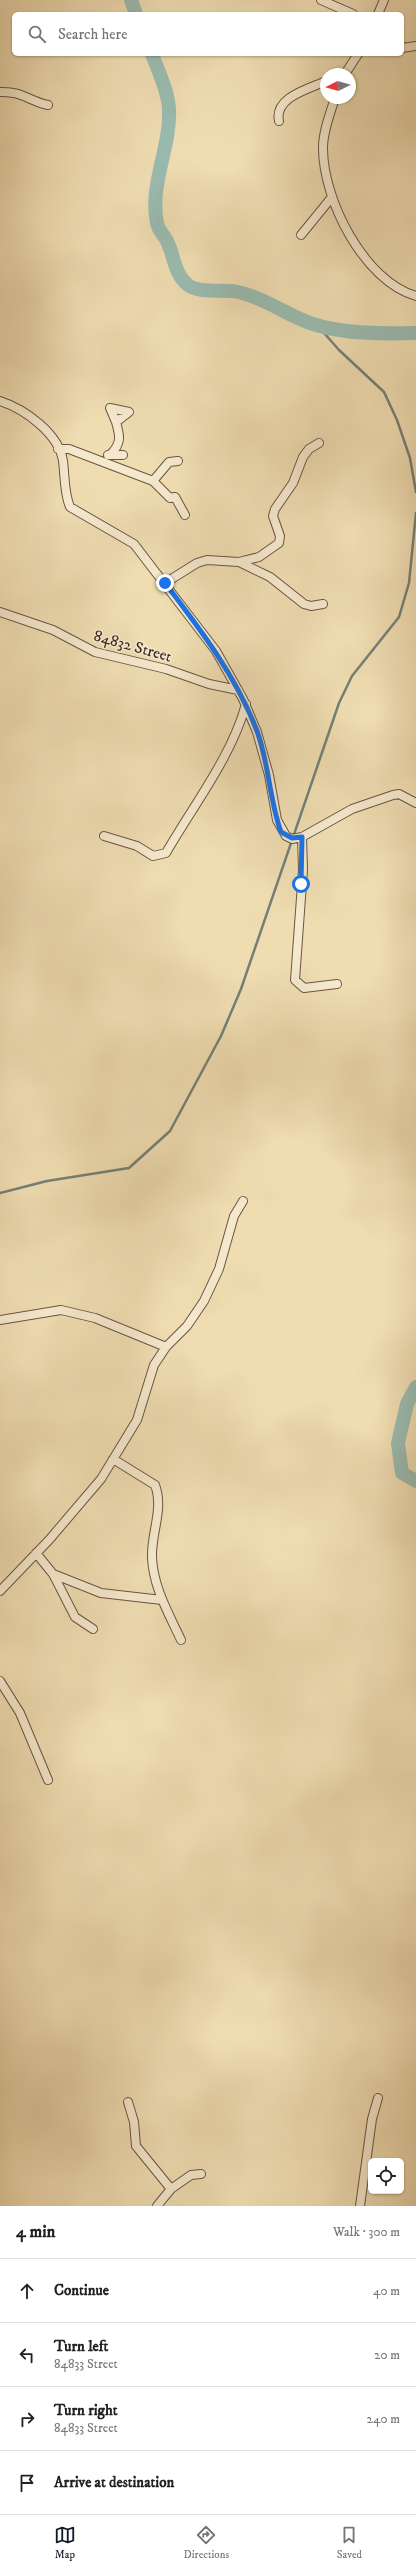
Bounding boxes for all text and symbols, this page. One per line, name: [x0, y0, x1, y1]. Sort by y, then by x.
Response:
search box: [12, 12, 404, 56]
icon: search: [26, 23, 48, 45]
text: Search here: [58, 25, 127, 44]
north arrow: [320, 68, 356, 104]
route end: [156, 574, 174, 592]
street label: 84832 Street: [91, 625, 174, 667]
route start: [292, 875, 310, 893]
map controls: [368, 2158, 404, 2194]
button: locate: [368, 2158, 404, 2194]
text: 4 min: [16, 2221, 55, 2243]
text: Walk · 300 m: [333, 2224, 400, 2240]
icon: ahead: [16, 2280, 38, 2302]
text: Continue: [54, 2281, 109, 2300]
text: 40 m: [373, 2283, 400, 2299]
text: Turn left: [54, 2337, 108, 2356]
icon: left: [16, 2344, 38, 2366]
text: 20 m: [374, 2347, 400, 2363]
text: 84833 Street: [54, 2356, 118, 2372]
text: Turn right: [54, 2401, 117, 2420]
icon: right: [16, 2408, 38, 2430]
text: 240 m: [367, 2411, 400, 2427]
text: 84833 Street: [54, 2420, 118, 2436]
icon: arrive: [16, 2472, 38, 2494]
text: Arrive at destination: [54, 2473, 174, 2492]
tab: Map: [54, 2524, 76, 2562]
tab: Directions: [184, 2524, 229, 2562]
tab: Saved: [337, 2524, 362, 2562]

